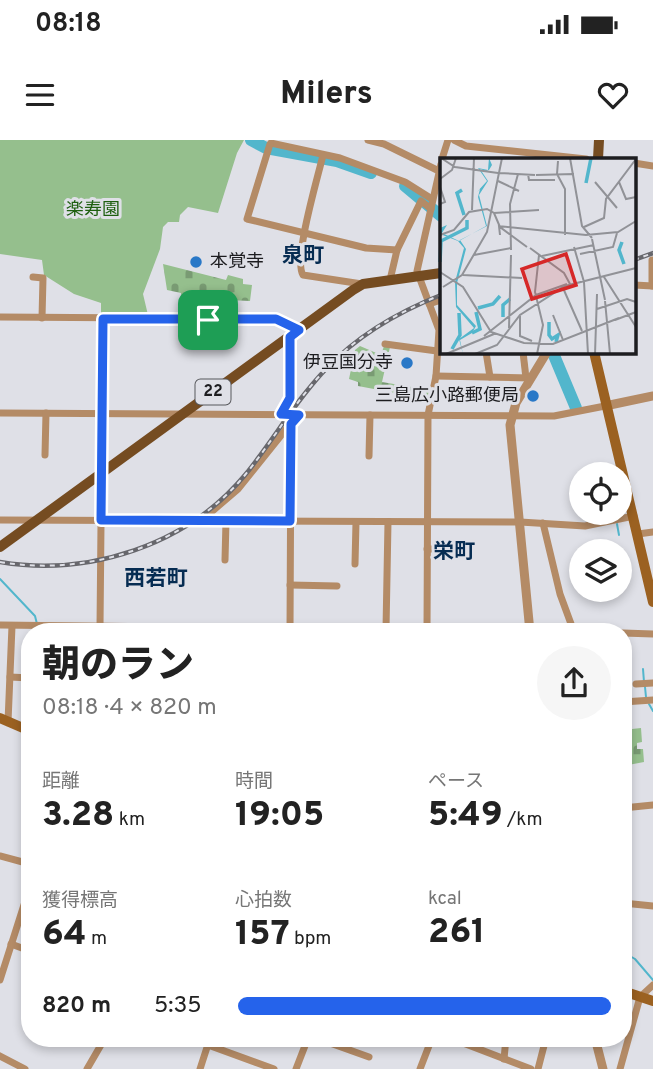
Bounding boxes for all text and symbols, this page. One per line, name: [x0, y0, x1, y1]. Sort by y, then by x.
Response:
text: 08:18: [35, 8, 102, 41]
text: Milers: [280, 75, 373, 115]
icon: menu: [21, 76, 59, 114]
icon: heart: [594, 76, 632, 114]
inset map: [440, 158, 636, 354]
park label: 楽寿園: [66, 199, 120, 222]
district label: 泉町: [282, 243, 324, 270]
place label: 本覚寺: [210, 251, 264, 274]
marker: 本覚寺: [188, 254, 204, 270]
pin: [178, 290, 238, 350]
icon: arrive: [189, 301, 227, 339]
place label: 伊豆国分寺: [303, 352, 393, 375]
marker: 伊豆国分寺: [399, 355, 415, 371]
road number: 22: [196, 380, 230, 404]
place label: 三島広小路郵便局: [375, 385, 519, 408]
marker: 三島広小路郵便局: [525, 388, 541, 404]
map controls: [569, 462, 632, 602]
button: locate: [569, 462, 632, 525]
district label: 栄町: [433, 539, 475, 566]
button: layers: [569, 539, 632, 602]
district label: 西若町: [125, 566, 188, 593]
text: 朝のラン: [42, 643, 194, 692]
button: share: [537, 646, 611, 720]
text: 08:18 · 4 × 820 m: [42, 694, 217, 723]
text: 距離: [42, 770, 80, 794]
text: 時間: [235, 770, 273, 794]
text: ペース: [428, 770, 484, 794]
text: 3.28: [42, 794, 114, 838]
text: 19:05: [235, 794, 324, 838]
text: 5:49: [428, 794, 503, 838]
text: km: [114, 808, 145, 832]
text: /km: [503, 808, 543, 832]
text: kcal: [428, 887, 462, 911]
text: 獲得標高: [42, 889, 118, 913]
text: 心拍数: [235, 889, 292, 913]
text: 261: [428, 911, 485, 955]
text: 64: [42, 913, 86, 957]
text: 157: [235, 913, 290, 957]
text: m: [86, 927, 107, 951]
text: bpm: [290, 927, 331, 951]
text: 820 m: [42, 992, 111, 1021]
text: 5:35: [154, 992, 202, 1021]

